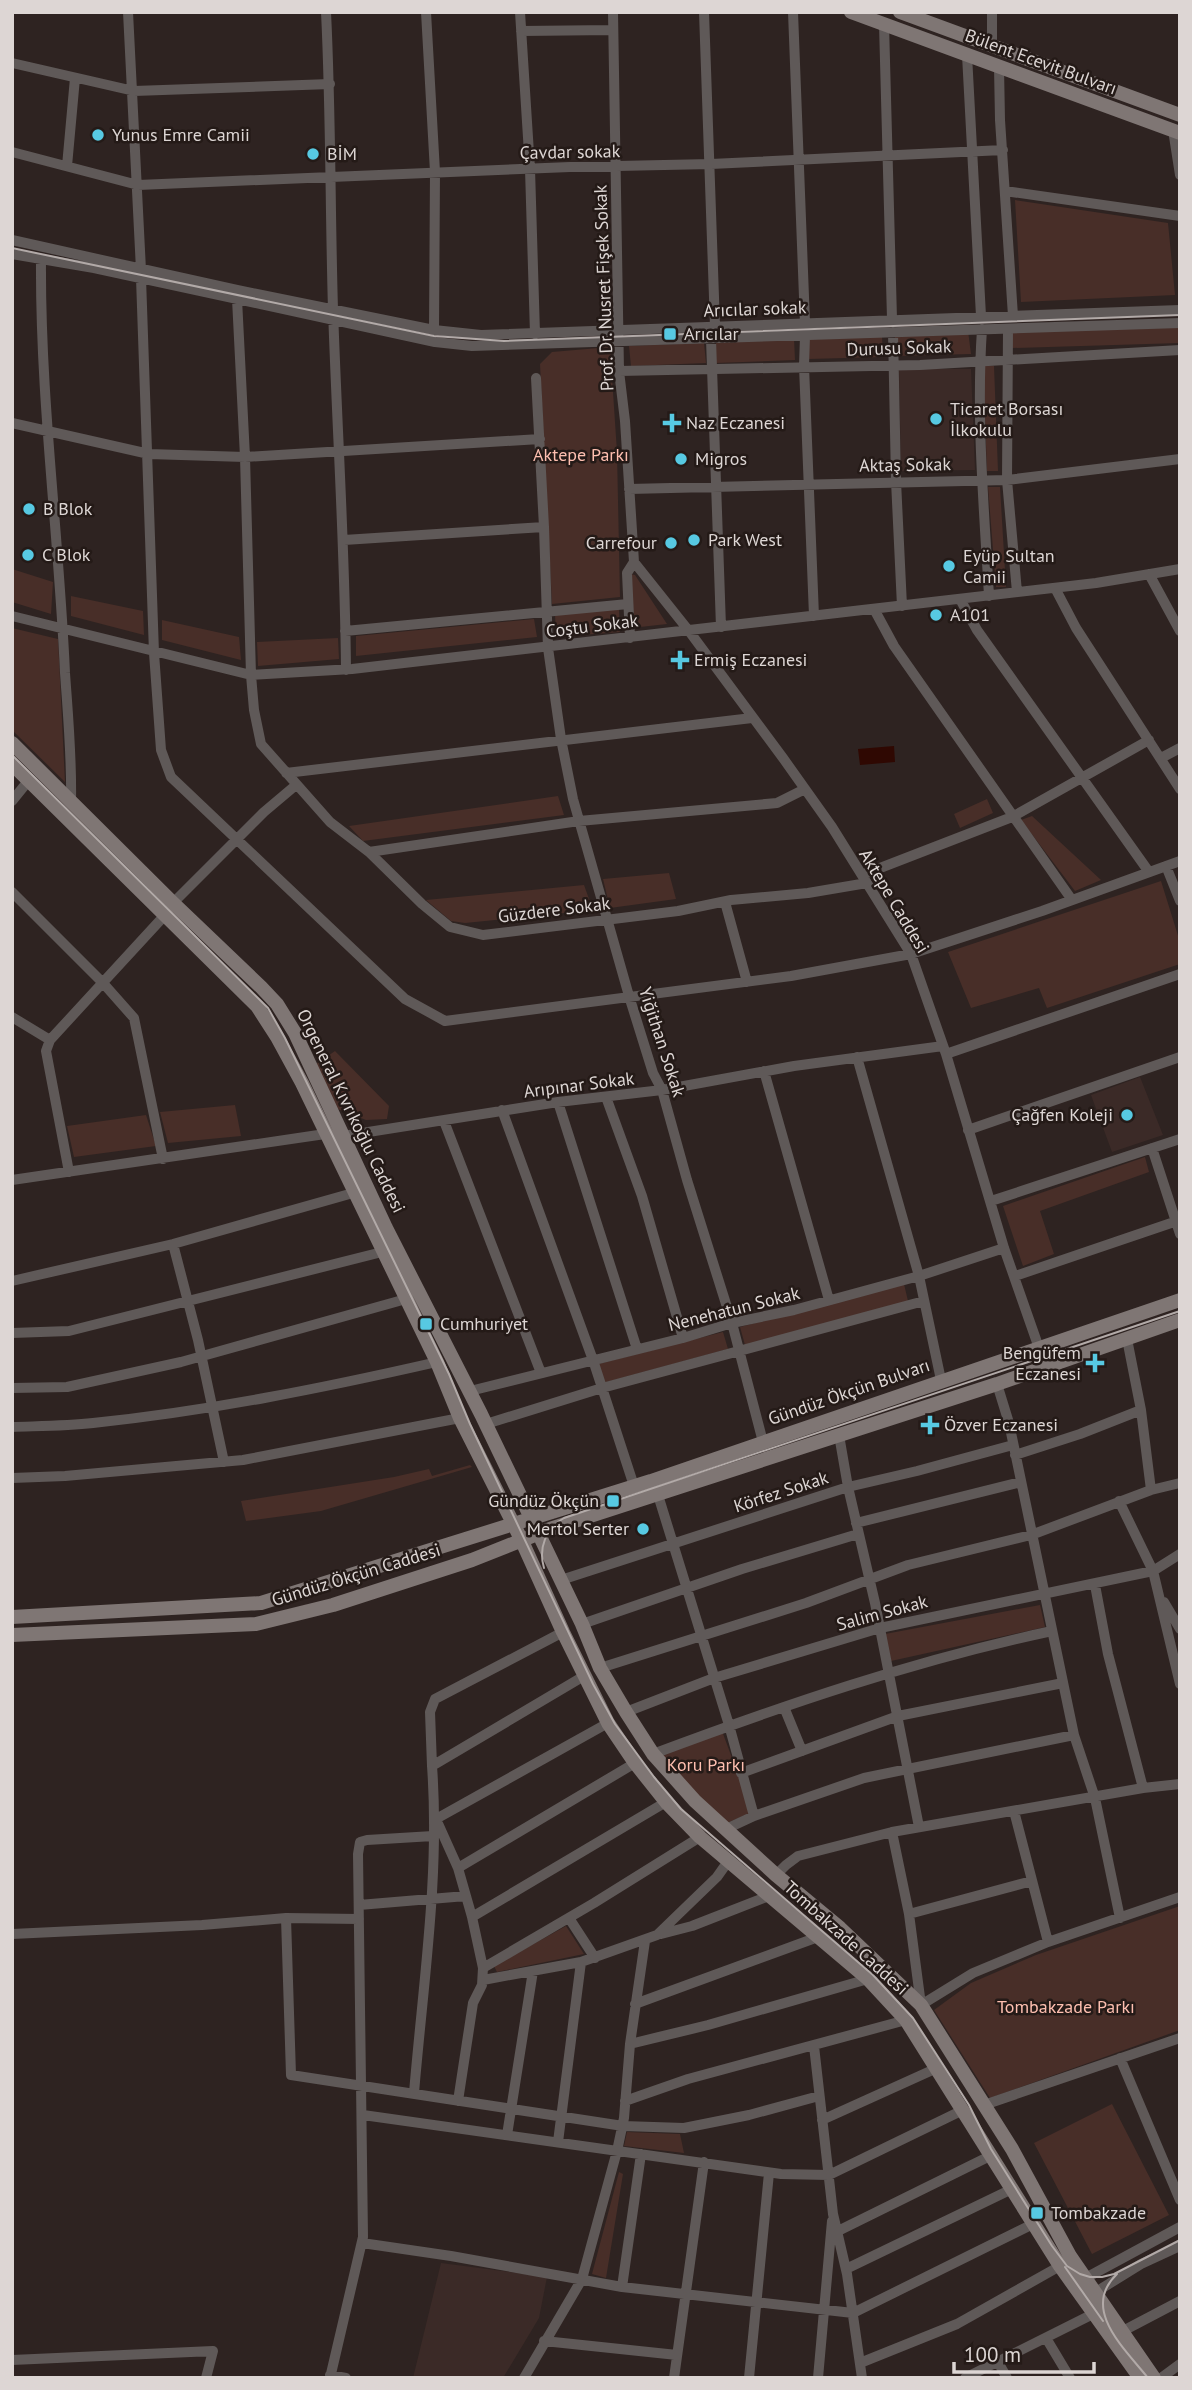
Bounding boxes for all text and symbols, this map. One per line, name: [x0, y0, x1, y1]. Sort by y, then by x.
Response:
street label: Bülent Ecevit Bulvarı: [962, 23, 1120, 100]
place label: Yunus Emre Camii: [112, 123, 250, 146]
marker: Yunus Emre Camii: [90, 127, 106, 143]
street label: Çavdar sokak: [520, 139, 621, 164]
place label: BİM: [327, 142, 357, 165]
marker: BİM: [305, 146, 321, 162]
street label: Prof. Dr. Nusret Fişek Sokak: [588, 184, 619, 392]
street label: Arıcılar sokak: [703, 295, 807, 322]
place label: Arıcılar: [684, 322, 739, 345]
marker: Arıcılar: [662, 326, 678, 342]
street label: Durusu Sokak: [846, 334, 952, 361]
place label: Ticaret Borsası İlkokulu: [950, 397, 1063, 441]
place label: Naz Eczanesi: [686, 411, 785, 434]
marker: Ticaret Borsası İlkokulu: [928, 411, 944, 427]
marker: Naz Eczanesi: [664, 415, 680, 431]
park label: Aktepe Parkı: [533, 443, 629, 466]
place label: Migros: [695, 447, 747, 470]
marker: Migros: [673, 451, 689, 467]
street label: Aktaş Sokak: [859, 452, 952, 477]
place label: B Blok: [43, 497, 93, 520]
marker: B Blok: [21, 501, 37, 517]
place label: Park West: [708, 528, 782, 551]
place label: Carrefour: [586, 531, 657, 554]
marker: Park West: [686, 532, 702, 548]
marker: Carrefour: [663, 535, 679, 551]
place label: C Blok: [42, 543, 91, 566]
place label: Eyüp Sultan Camii: [963, 544, 1055, 588]
marker: C Blok: [20, 547, 36, 563]
marker: Eyüp Sultan Camii: [941, 558, 957, 574]
place label: A101: [950, 603, 990, 626]
marker: A101: [928, 607, 944, 623]
street label: Coştu Sokak: [544, 608, 640, 643]
place label: Ermiş Eczanesi: [694, 648, 807, 671]
marker: Ermiş Eczanesi: [672, 652, 688, 668]
street label: Aktepe Caddesi: [854, 844, 935, 957]
street label: Güzdere Sokak: [496, 891, 612, 928]
street label: Yiğithan Sokak: [634, 984, 691, 1100]
street label: Orgeneral Kıvrıkoğlu Caddesi: [292, 1005, 411, 1217]
street label: Arıpınar Sokak: [522, 1066, 636, 1103]
place label: Çağfen Koleji: [1011, 1103, 1113, 1126]
marker: Çağfen Koleji: [1119, 1107, 1135, 1123]
street label: Nenehatun Sokak: [666, 1281, 802, 1336]
place label: Cumhuriyet: [440, 1312, 528, 1335]
marker: Cumhuriyet: [418, 1316, 434, 1332]
place label: Bengüfem Eczanesi: [1003, 1341, 1081, 1385]
street label: Gündüz Ökçün Bulvarı: [765, 1353, 933, 1430]
marker: Bengüfem Eczanesi: [1087, 1355, 1103, 1371]
place label: Özver Eczanesi: [944, 1413, 1058, 1436]
marker: Özver Eczanesi: [922, 1417, 938, 1433]
street label: Körfez Sokak: [731, 1465, 831, 1518]
place label: Gündüz Ökçün: [488, 1489, 599, 1512]
marker: Gündüz Ökçün: [605, 1493, 621, 1509]
place label: Mertol Serter: [527, 1517, 629, 1540]
marker: Mertol Serter: [635, 1521, 651, 1537]
street label: Gündüz Ökçün Caddesi: [269, 1538, 443, 1611]
street label: Salim Sokak: [834, 1589, 930, 1636]
park label: Koru Parkı: [667, 1753, 745, 1776]
street label: Tombakzade Caddesi: [779, 1876, 913, 2000]
park label: Tombakzade Parkı: [997, 1995, 1135, 2018]
place label: Tombakzade: [1051, 2201, 1146, 2224]
marker: Tombakzade: [1029, 2205, 1045, 2221]
scale bar: [954, 2330, 1094, 2374]
text: 100 m: [964, 2341, 1021, 2368]

